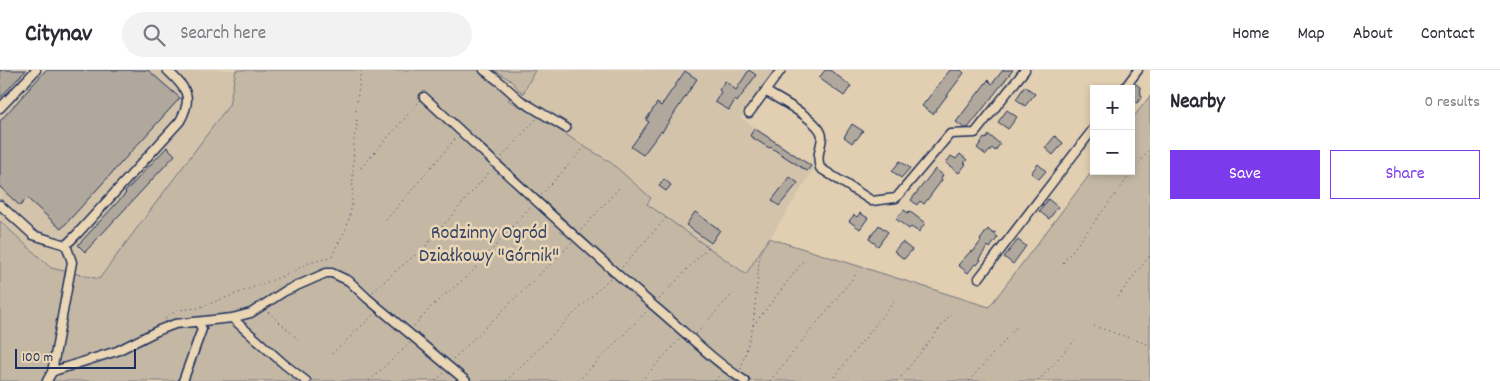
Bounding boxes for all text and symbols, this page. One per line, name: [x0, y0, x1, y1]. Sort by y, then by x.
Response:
search box: [122, 12, 472, 57]
text: Citynav: [25, 18, 92, 52]
icon: search: [140, 21, 168, 49]
text: Search here: [180, 21, 266, 48]
text: Home: [1232, 22, 1269, 47]
text: Map: [1297, 22, 1325, 47]
text: About: [1353, 22, 1393, 47]
text: Contact: [1421, 22, 1475, 47]
map controls: [1090, 85, 1135, 175]
button: +: [1090, 85, 1135, 130]
text: Nearby: [1170, 88, 1225, 118]
text: 0 results: [1425, 91, 1480, 114]
button: −: [1090, 130, 1135, 175]
button: Save: [1170, 150, 1320, 199]
button: Share: [1330, 150, 1480, 199]
park label: Rodzinny Ogród Działkowy "Górnik": [419, 220, 559, 271]
scale bar: [15, 346, 136, 369]
text: 100 m: [22, 348, 53, 368]

